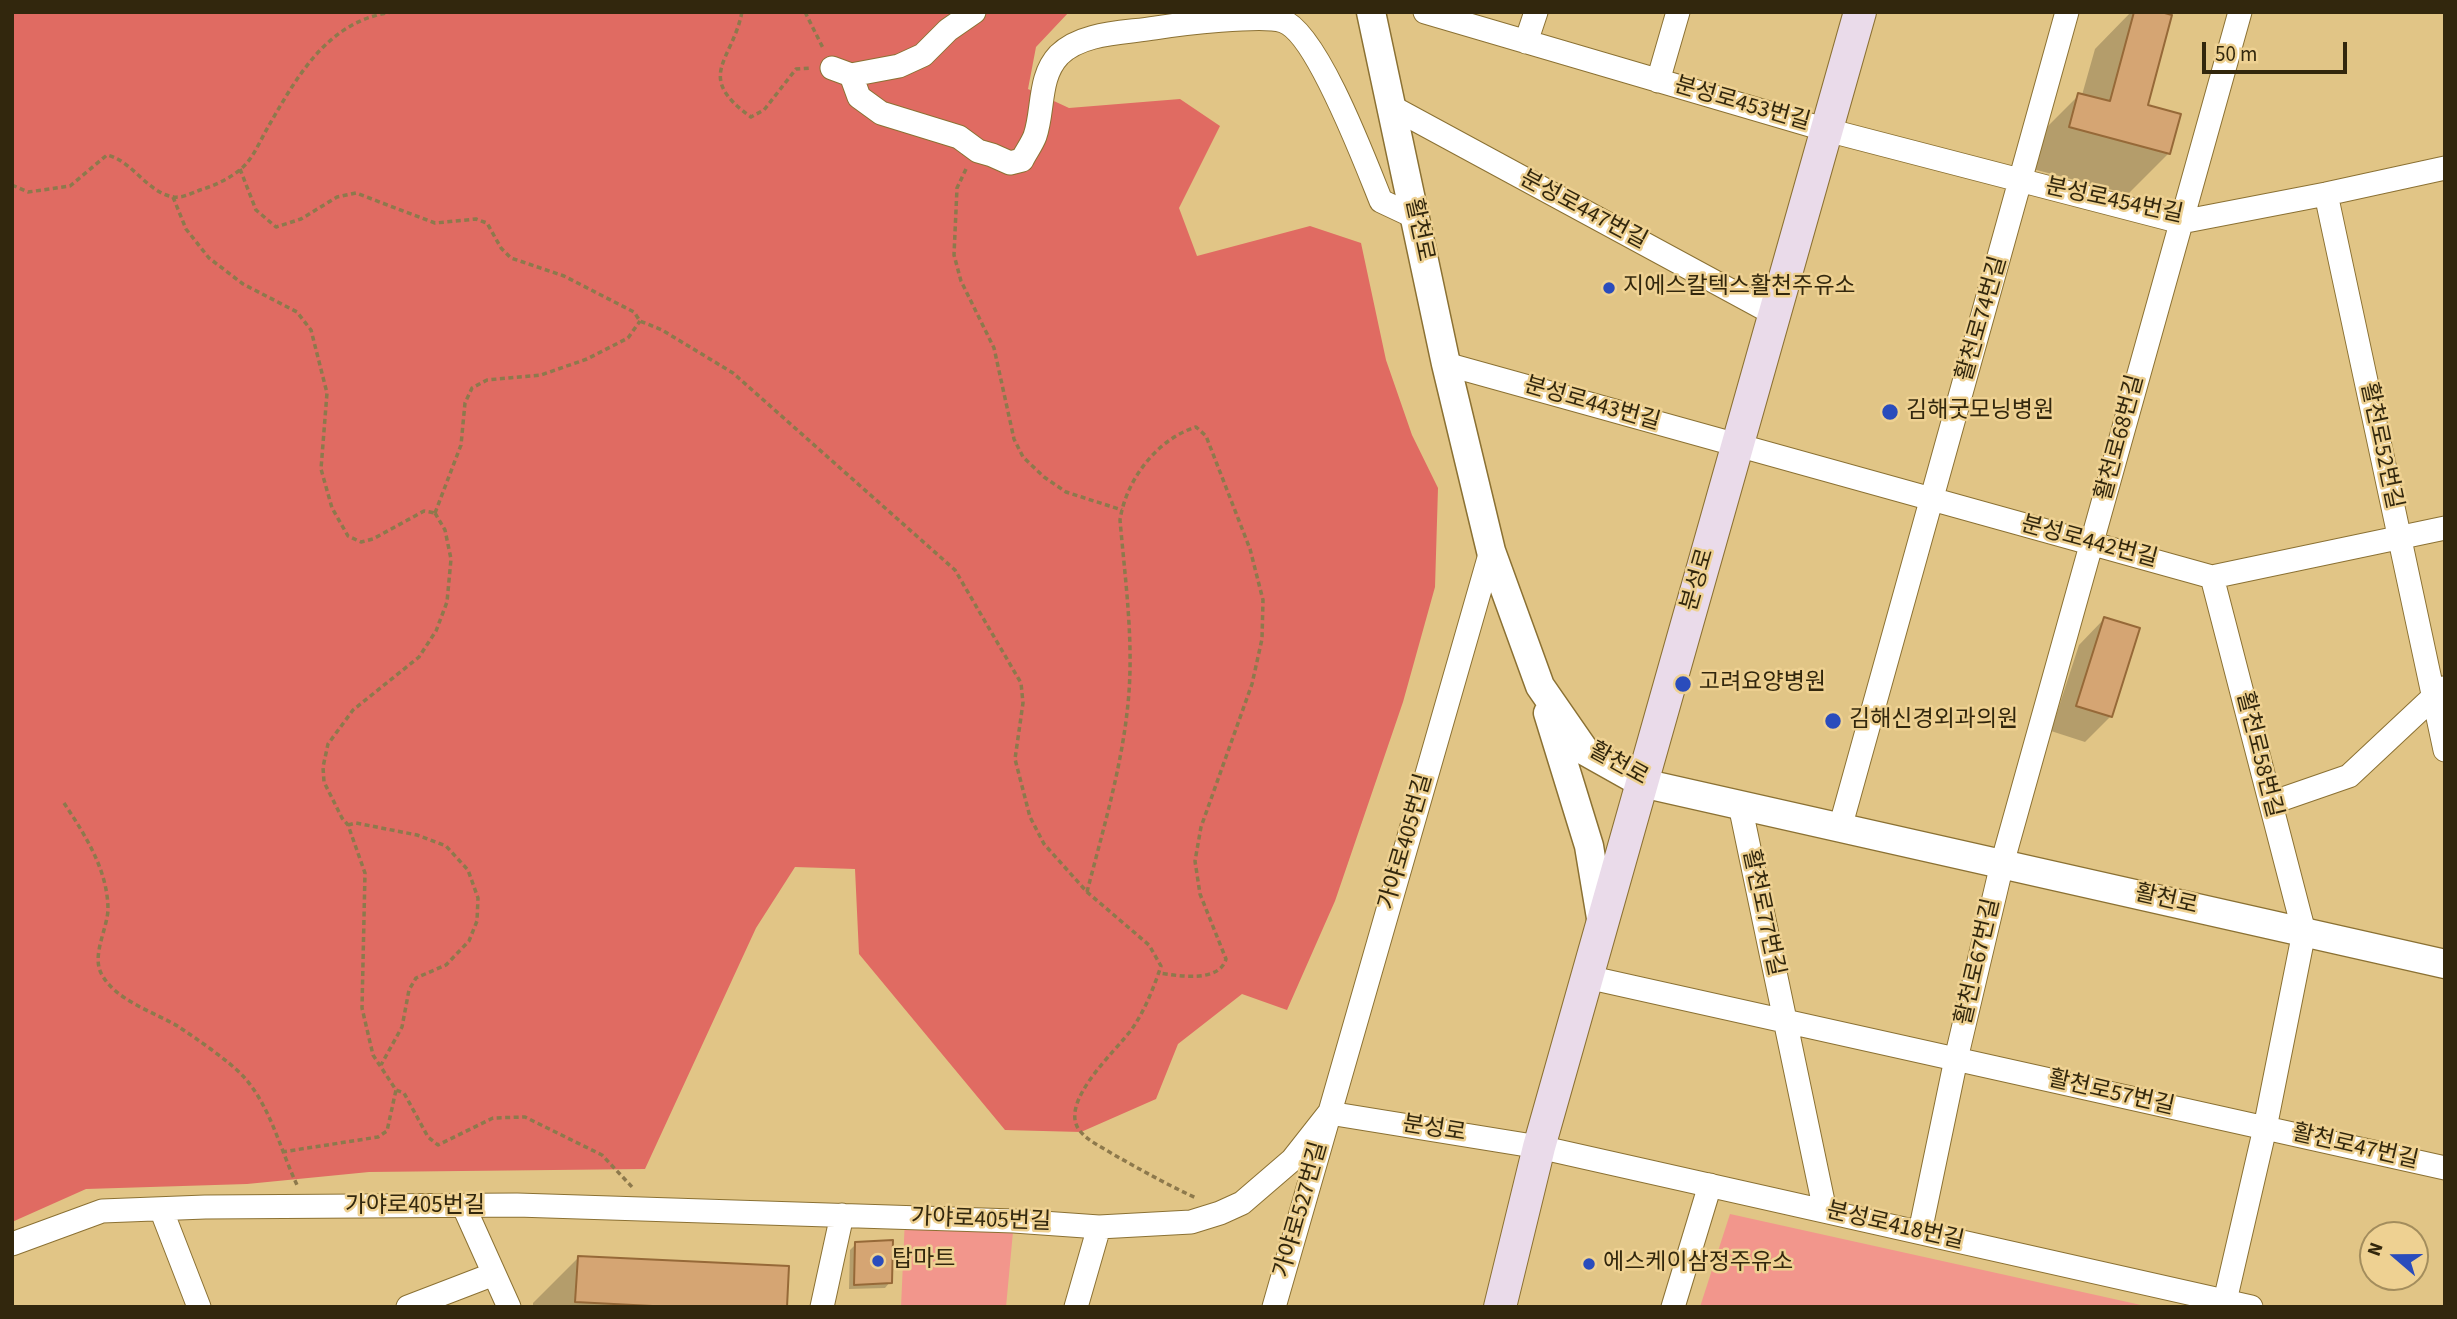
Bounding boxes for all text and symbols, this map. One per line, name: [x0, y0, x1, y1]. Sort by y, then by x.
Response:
scale bar: [2205, 28, 2350, 72]
text: 50 m: [2215, 39, 2257, 69]
street label: 분성로453번길: [1671, 72, 1813, 138]
street label: 분성로447번길: [1515, 166, 1651, 256]
street label: 분성로454번길: [2043, 174, 2185, 230]
street label: 활천로: [1398, 196, 1438, 264]
street label: 활천로74번길: [1952, 253, 2014, 385]
place label: 지에스칼텍스활천주유소: [1623, 274, 1856, 302]
marker: 지에스칼텍스활천주유소: [1601, 280, 1617, 296]
street label: 분성로443번길: [1521, 372, 1663, 438]
street label: 활천로68번길: [2091, 372, 2151, 504]
street label: 활천로52번길: [2353, 380, 2407, 512]
place label: 김해굿모닝병원: [1906, 398, 2054, 426]
marker: 김해굿모닝병원: [1880, 402, 1900, 422]
street label: 분성로442번길: [2018, 512, 2160, 574]
street label: 분성로: [1677, 546, 1721, 614]
place label: 고려요양병원: [1699, 670, 1826, 698]
marker: 고려요양병원: [1673, 674, 1693, 694]
street label: 활천로58번길: [2229, 689, 2287, 821]
place label: 김해신경외과의원: [1849, 707, 2018, 735]
marker: 김해신경외과의원: [1823, 711, 1843, 731]
street label: 활천로: [1584, 738, 1652, 792]
street label: 가야로405번길: [1374, 771, 1440, 913]
street label: 활천로77번길: [1735, 847, 1789, 979]
street label: 활천로: [2132, 880, 2200, 922]
street label: 활천로67번길: [1951, 896, 2007, 1028]
street label: 활천로57번길: [2045, 1066, 2177, 1122]
street label: 분성로: [1400, 1111, 1468, 1149]
street label: 활천로47번길: [2289, 1120, 2421, 1176]
street label: 가야로527번길: [1269, 1139, 1335, 1281]
street label: 가야로405번길: [345, 1193, 485, 1221]
street label: 분성로418번길: [1824, 1198, 1966, 1256]
street label: 가야로405번길: [911, 1205, 1051, 1237]
north arrow: [2359, 1221, 2429, 1291]
text: N: [2361, 1239, 2391, 1260]
place label: 탑마트: [892, 1247, 955, 1275]
place label: 에스케이삼정주유소: [1603, 1250, 1793, 1278]
marker: 탑마트: [870, 1253, 886, 1269]
marker: 에스케이삼정주유소: [1581, 1256, 1597, 1272]

